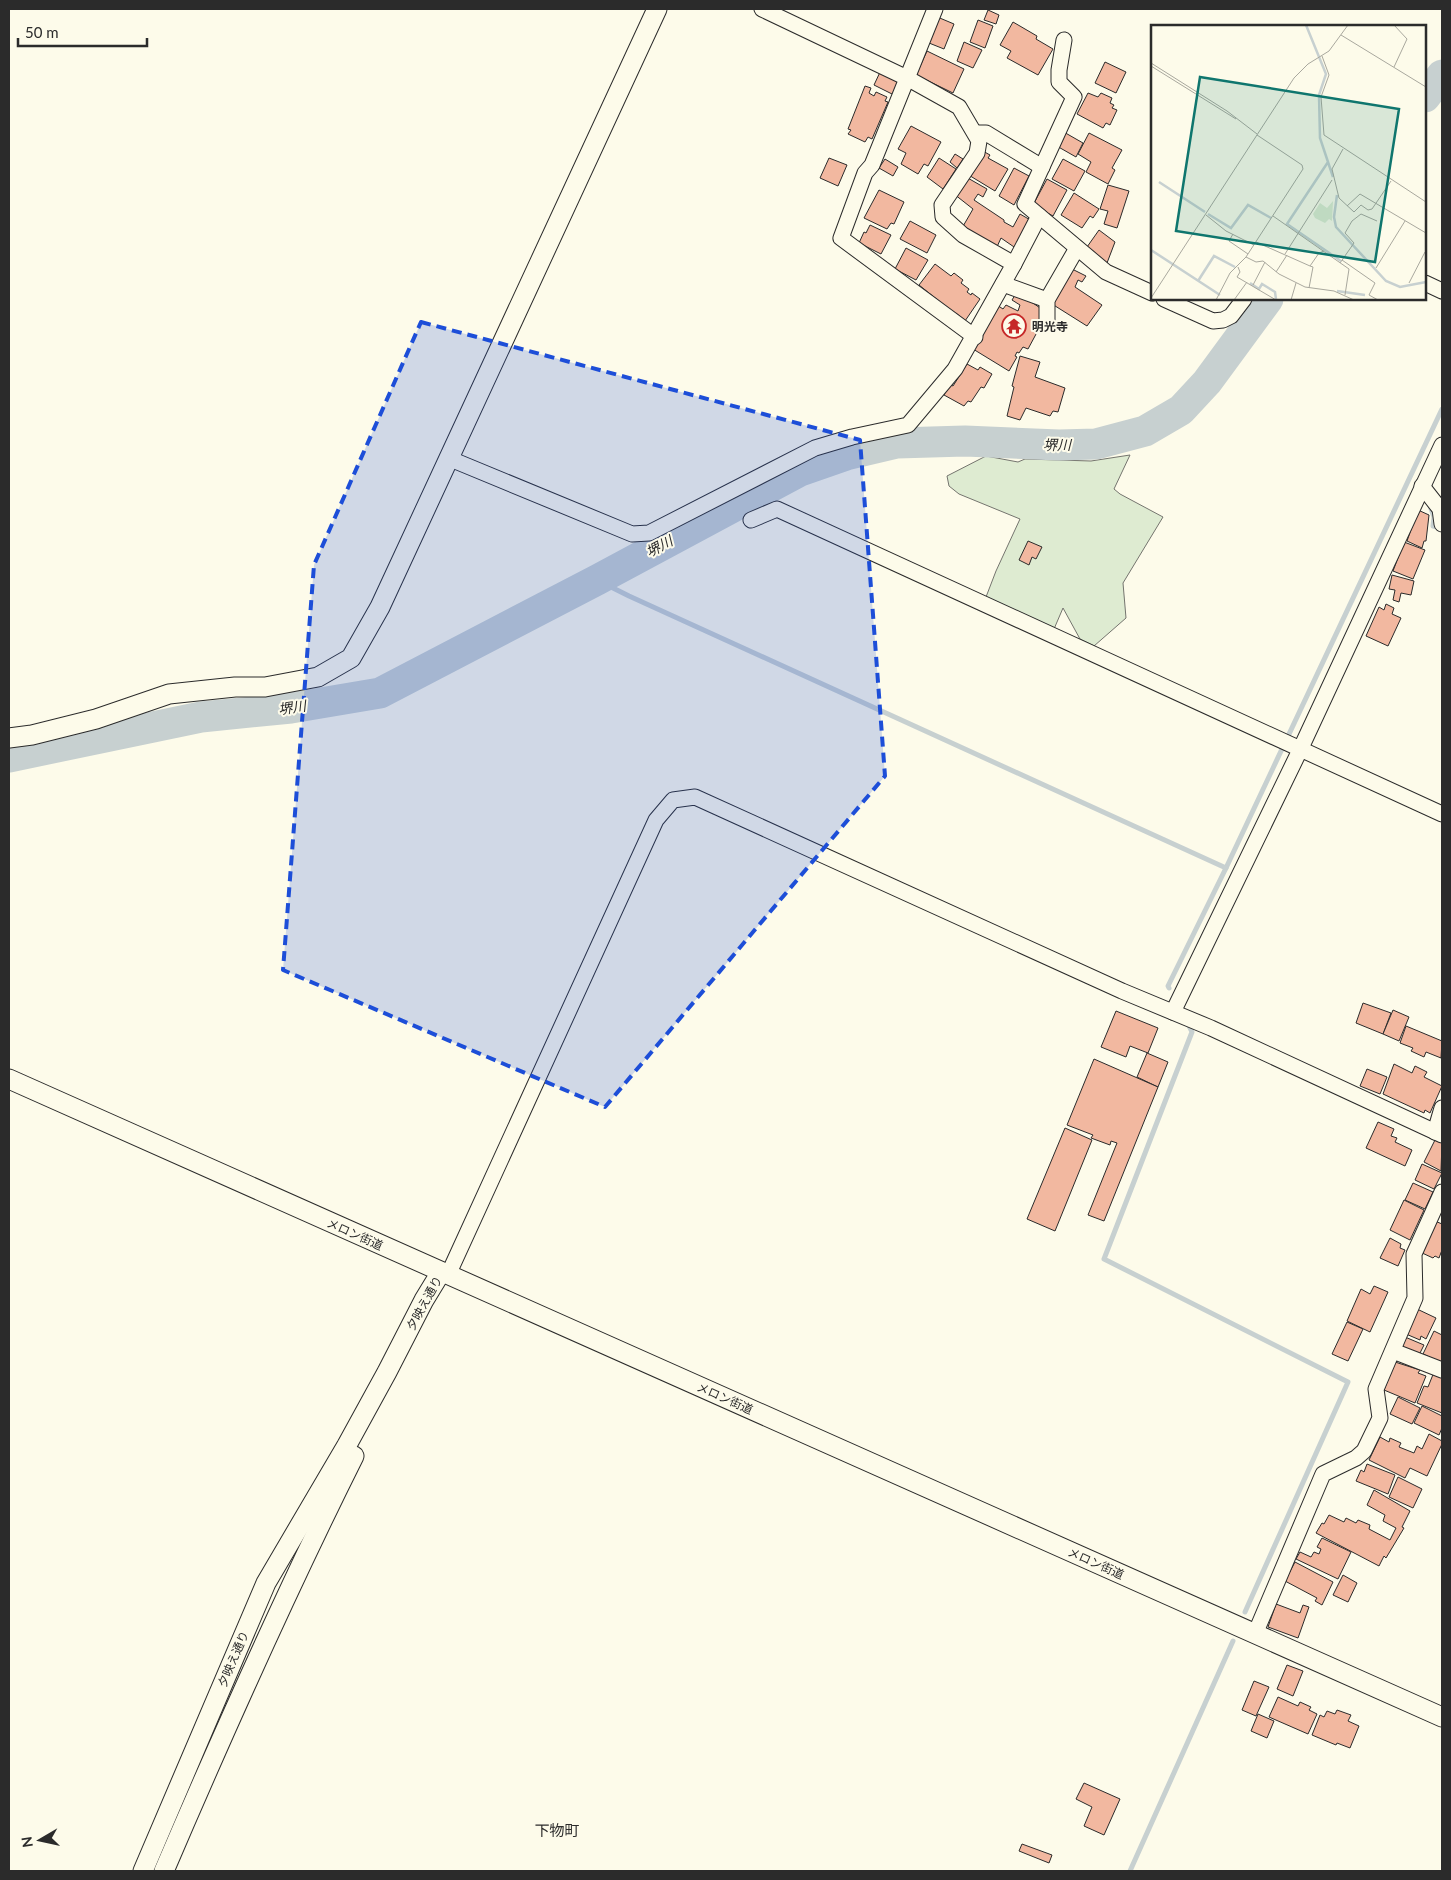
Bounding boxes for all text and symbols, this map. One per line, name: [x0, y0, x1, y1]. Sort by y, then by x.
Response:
scale bar: [18, 15, 146, 47]
text: 50 m: [25, 23, 59, 41]
inset map: [1151, 25, 1426, 300]
temple icon: 明光寺: [1001, 313, 1027, 339]
place label: 明光寺: [1032, 319, 1068, 334]
water label: 堺川: [1043, 436, 1073, 453]
water label: 堺川: [643, 531, 677, 560]
water label: 堺川: [277, 696, 309, 717]
street label: メロン街道: [325, 1215, 385, 1253]
street label: 夕映え通り: [403, 1273, 445, 1333]
street label: メロン街道: [695, 1379, 755, 1417]
street label: メロン街道: [1066, 1544, 1126, 1582]
street label: 夕映え通り: [214, 1628, 252, 1690]
north arrow: [15, 1815, 65, 1865]
district label: 下物町: [534, 1821, 580, 1839]
text: N: [17, 1835, 36, 1849]

